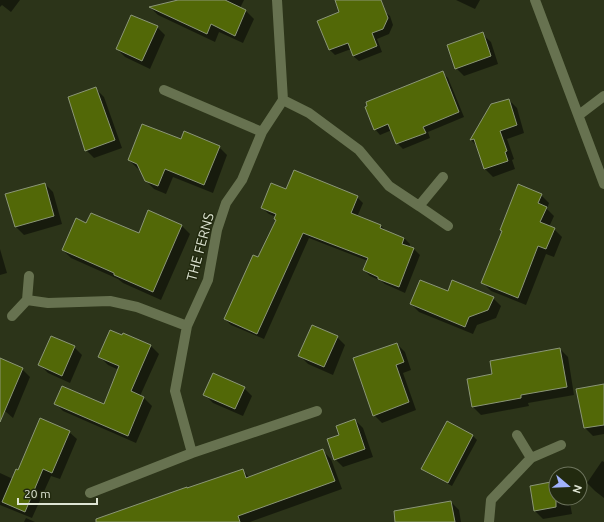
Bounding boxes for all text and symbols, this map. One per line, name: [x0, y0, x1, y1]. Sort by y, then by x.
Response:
street label: THE FERNS: [183, 211, 217, 283]
north arrow: [548, 466, 588, 506]
scale bar: [18, 480, 97, 506]
text: N: [570, 483, 584, 495]
text: 20 m: [24, 487, 51, 500]

